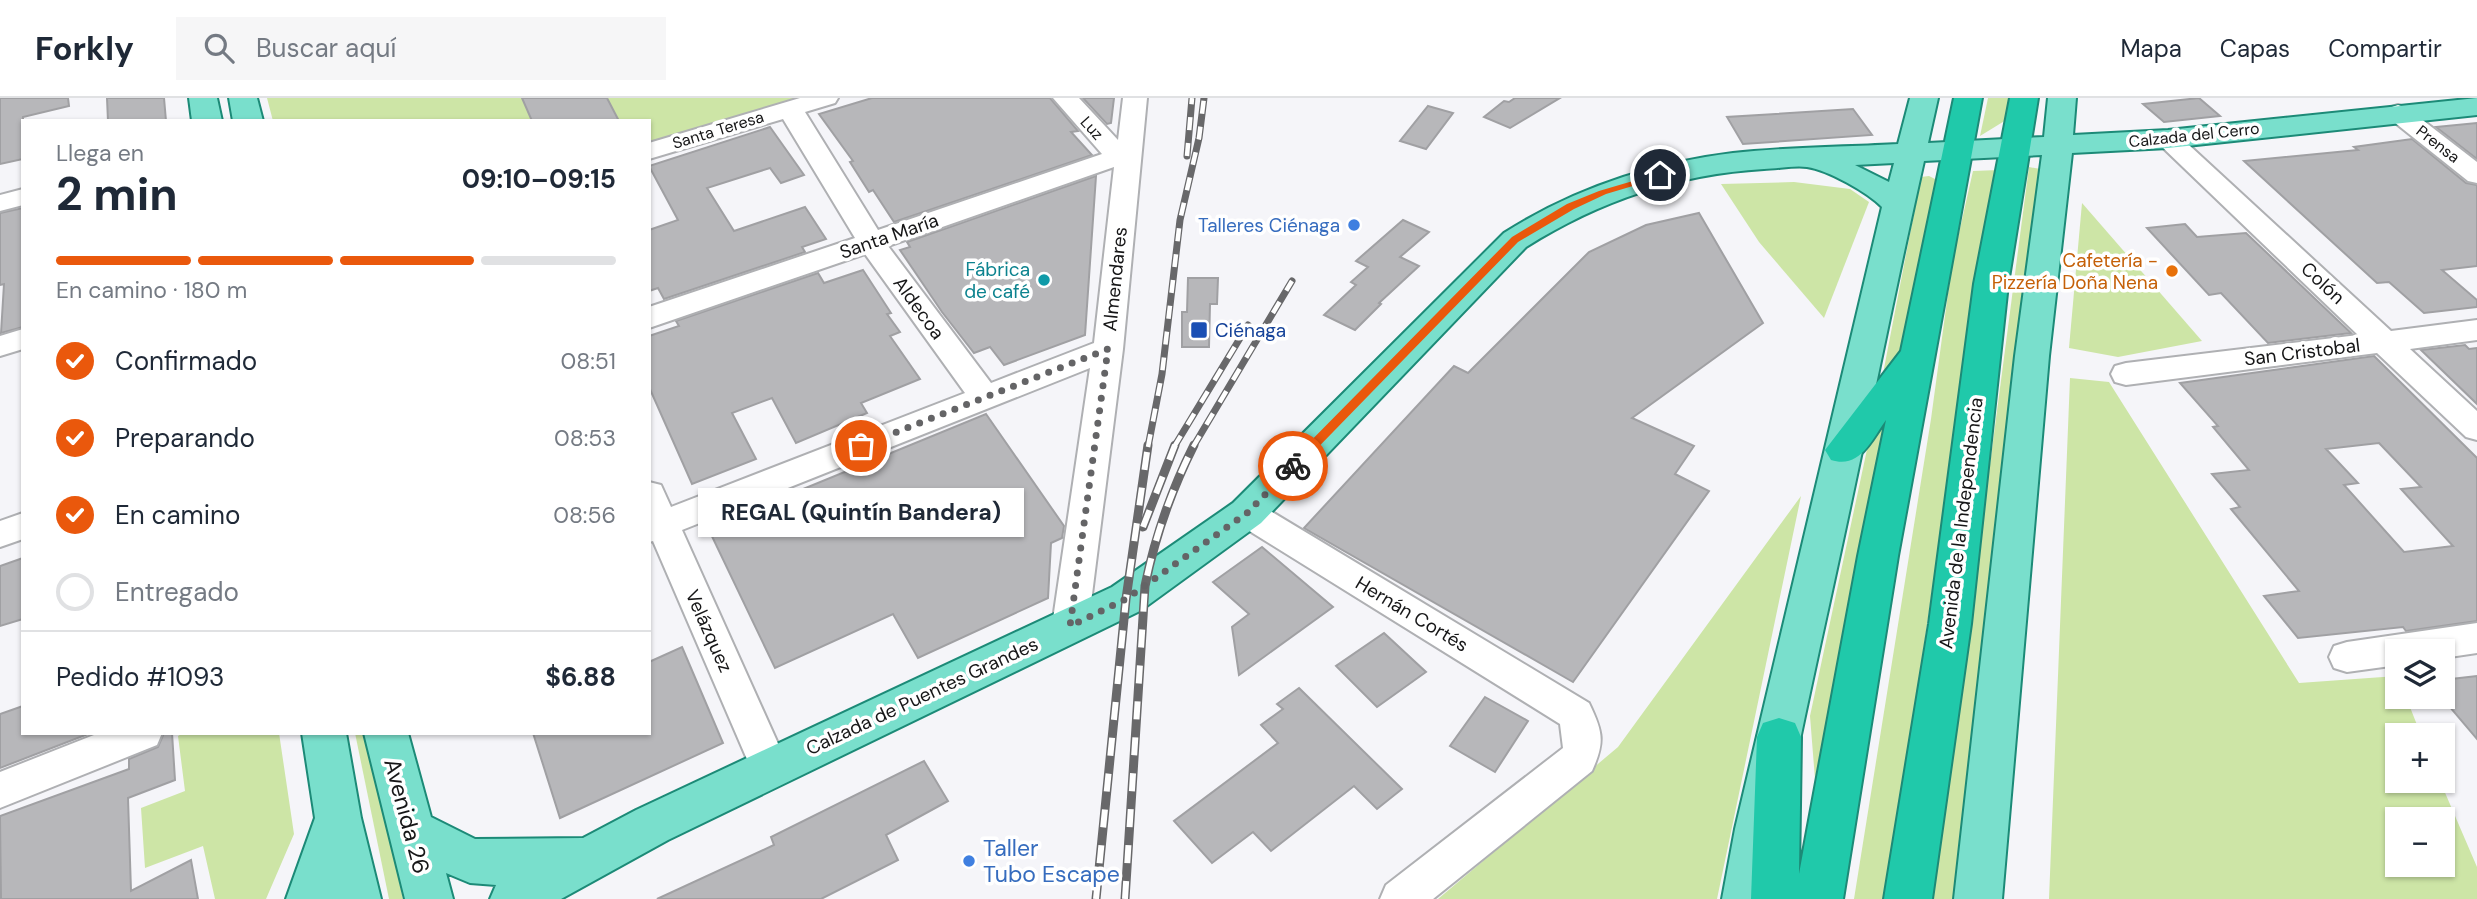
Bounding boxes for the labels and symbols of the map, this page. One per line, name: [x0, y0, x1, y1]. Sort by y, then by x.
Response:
street label: Santa Teresa: [670, 106, 766, 154]
street label: Luz: [1076, 112, 1108, 144]
street label: Calzada del Cerro: [2128, 118, 2260, 152]
street label: Prensa: [2412, 120, 2464, 168]
pin: [1630, 145, 1690, 205]
street label: Santa María: [836, 207, 942, 265]
place label: Talleres Ciénaga: [1198, 213, 1340, 238]
marker: Talleres Ciénaga: [1346, 217, 1362, 233]
street label: Almendares: [1097, 226, 1133, 332]
place label: Cafetería - Pizzería Doña Nena: [1992, 248, 2158, 295]
street label: Colón: [2296, 256, 2350, 310]
place label: Fábrica de café: [964, 257, 1030, 304]
marker: Cafetería - Pizzería Doña Nena: [2164, 263, 2180, 279]
street label: Aldecoa: [888, 272, 950, 344]
marker: Fábrica de café: [1036, 272, 1052, 288]
place label: Ciénaga: [1215, 318, 1286, 343]
marker: Ciénaga: [1189, 320, 1209, 340]
street label: San Cristobal: [2243, 332, 2361, 372]
street label: Avenida de la Independencia: [1933, 396, 1989, 650]
pin: [831, 416, 891, 476]
courier: [1258, 431, 1328, 501]
callout: REGAL (Quintín Bandera): [698, 488, 1024, 537]
street label: Hernán Cortés: [1351, 570, 1473, 658]
street label: Velázquez: [680, 586, 738, 676]
street label: Calzada de Puentes Grandes: [802, 631, 1042, 761]
street label: Avenida 26: [377, 755, 437, 877]
place label: Taller Tubo Escape: [983, 833, 1120, 889]
marker: Taller Tubo Escape: [961, 853, 977, 869]

